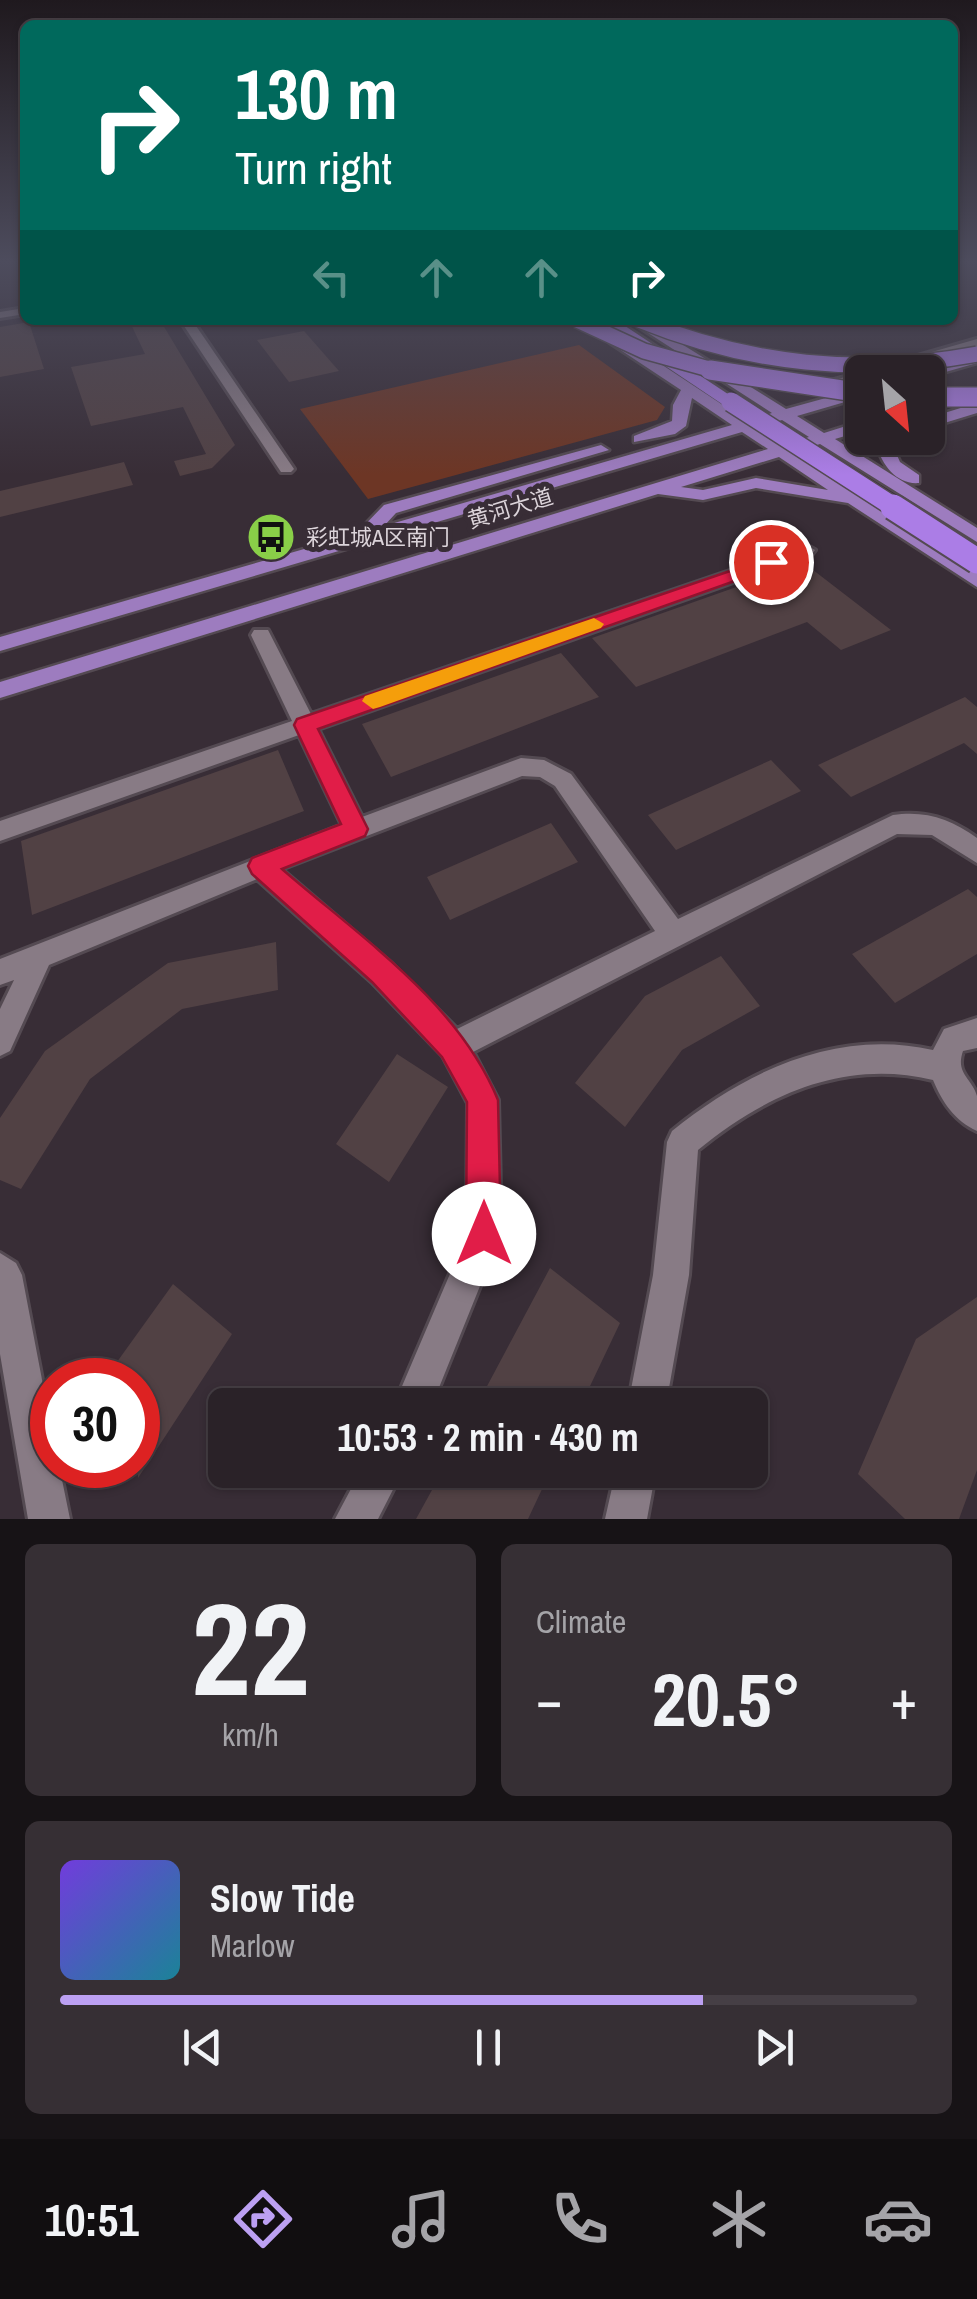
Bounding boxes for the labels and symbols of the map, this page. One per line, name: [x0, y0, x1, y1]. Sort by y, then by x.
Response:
north arrow: [845, 355, 945, 455]
street label: 黄河大道: [464, 481, 556, 535]
bus stop icon: 彩虹城A区南门: [245, 511, 297, 563]
pin: [729, 520, 814, 605]
place label: 彩虹城A区南门: [306, 522, 450, 552]
position arrow: [432, 1182, 536, 1286]
speed limit sign: 30: [30, 1358, 160, 1488]

